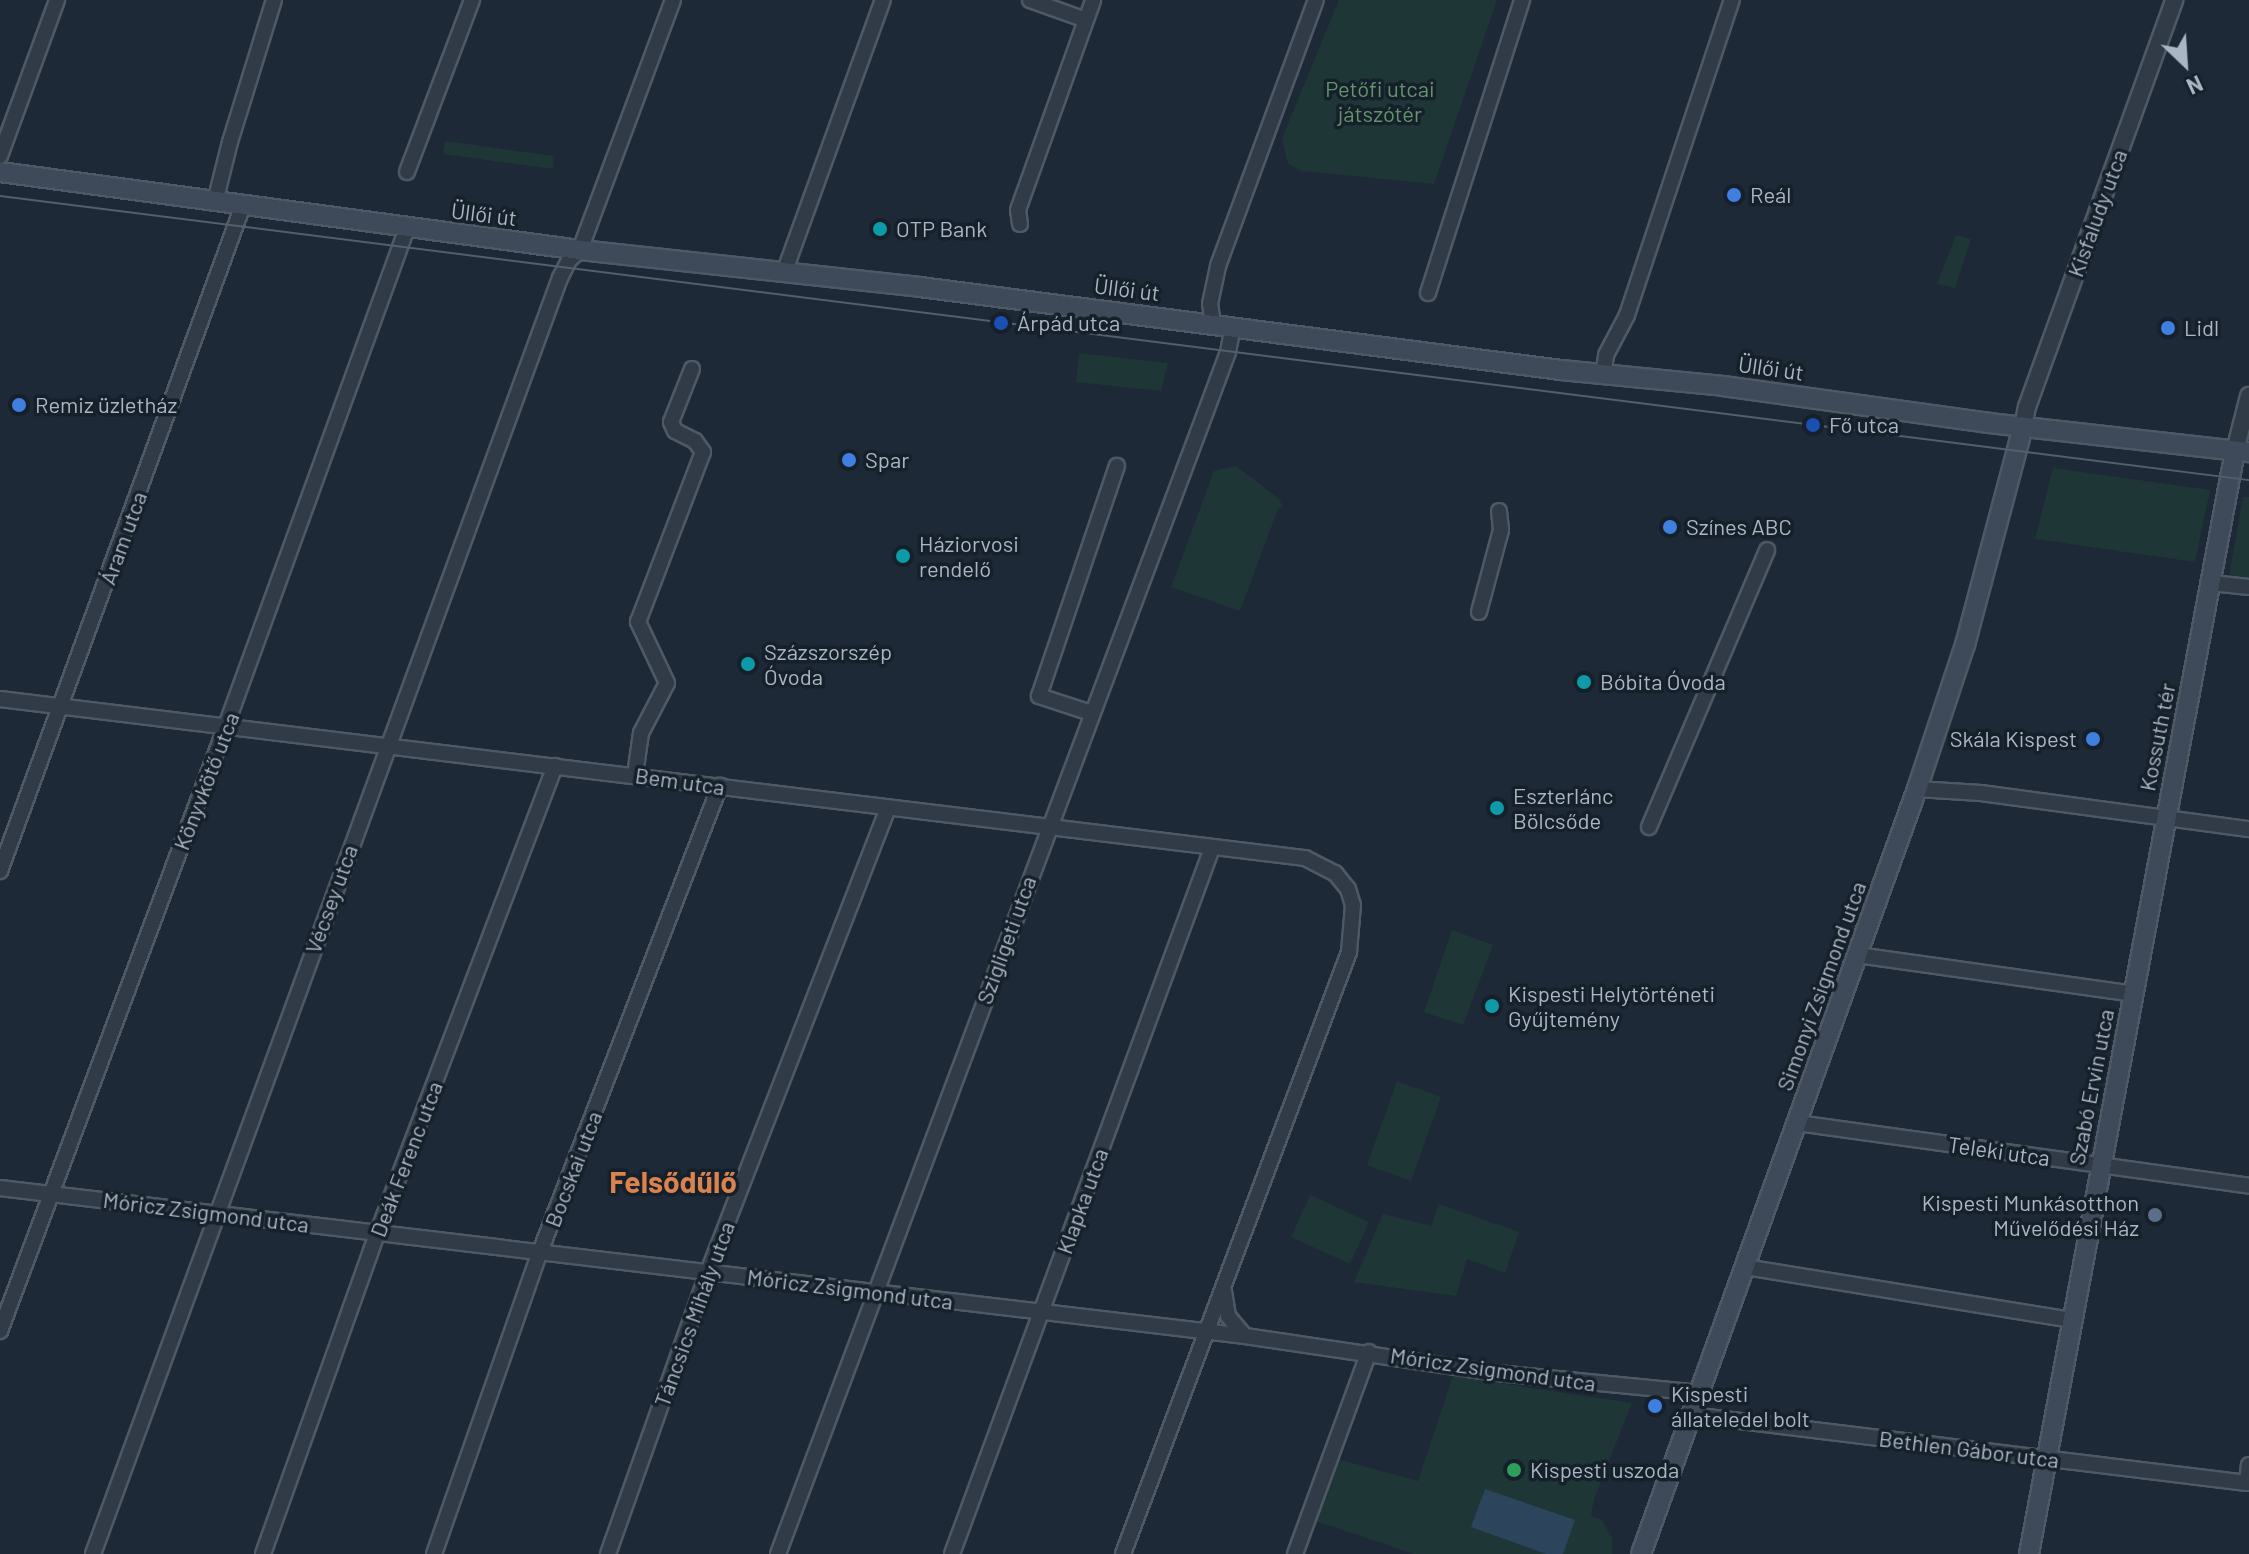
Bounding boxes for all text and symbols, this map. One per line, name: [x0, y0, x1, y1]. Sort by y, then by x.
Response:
north arrow: [2145, 24, 2225, 104]
text: N: [2183, 71, 2207, 101]
park label: Petőfi utcai játszótér: [1325, 75, 1435, 126]
street label: Kisfaludy utca: [2062, 146, 2132, 280]
place label: Reál: [1750, 182, 1791, 208]
marker: Reál: [1725, 186, 1743, 204]
street label: Üllői út: [450, 197, 518, 231]
place label: OTP Bank: [896, 216, 987, 242]
marker: OTP Bank: [871, 220, 889, 238]
street label: Üllői út: [1093, 272, 1161, 306]
place label: Árpád utca: [1017, 310, 1120, 336]
marker: Árpád utca: [992, 314, 1010, 332]
place label: Lidl: [2184, 315, 2219, 341]
marker: Lidl: [2159, 319, 2177, 337]
street label: Üllői út: [1736, 350, 1806, 386]
place label: Remiz üzletház: [35, 392, 177, 418]
marker: Remiz üzletház: [10, 396, 28, 414]
place label: Fő utca: [1829, 412, 1899, 438]
marker: Fő utca: [1804, 416, 1822, 434]
place label: Spar: [865, 447, 909, 473]
marker: Spar: [840, 451, 858, 469]
street label: Áram utca: [94, 488, 152, 588]
place label: Színes ABC: [1686, 514, 1792, 540]
marker: Színes ABC: [1661, 518, 1679, 536]
place label: Háziorvosi rendelő: [919, 530, 1019, 582]
marker: Háziorvosi rendelő: [894, 547, 912, 565]
place label: Százszorszép Óvoda: [764, 638, 892, 690]
marker: Százszorszép Óvoda: [739, 655, 757, 673]
place label: Bóbita Óvoda: [1600, 669, 1726, 695]
marker: Bóbita Óvoda: [1575, 673, 1593, 691]
street label: Kossuth tér: [2134, 681, 2180, 793]
street label: Könyvkötő utca: [168, 708, 244, 854]
place label: Skála Kispest: [1950, 726, 2077, 752]
marker: Skála Kispest: [2084, 730, 2102, 748]
street label: Bem utca: [633, 762, 727, 800]
place label: Eszterlánc Bölcsőde: [1513, 782, 1614, 834]
marker: Eszterlánc Bölcsőde: [1488, 799, 1506, 817]
street label: Vécsey utca: [299, 841, 363, 957]
street label: Szigligeti utca: [971, 872, 1041, 1008]
street label: Simonyi Zsigmond utca: [1771, 878, 1871, 1094]
place label: Kispesti Helytörténeti Gyűjtemény: [1508, 980, 1715, 1032]
marker: Kispesti Helytörténeti Gyűjtemény: [1483, 997, 1501, 1015]
street label: Szabó Ervin utca: [2063, 1007, 2119, 1167]
street label: Deák Ferenc utca: [364, 1077, 448, 1241]
street label: Bocskai utca: [539, 1107, 607, 1231]
street label: Teleki utca: [1946, 1131, 2052, 1171]
street label: Klapka utca: [1051, 1145, 1113, 1257]
district label: Felsődűlő: [609, 1163, 737, 1199]
street label: Móricz Zsigmond utca: [102, 1186, 310, 1238]
place label: Kispesti Munkásotthon Művelődési Ház: [1922, 1189, 2139, 1240]
marker: Kispesti Munkásotthon Művelődési Ház: [2146, 1206, 2164, 1224]
street label: Táncsics Mihály utca: [648, 1218, 740, 1410]
street label: Móricz Zsigmond utca: [746, 1263, 954, 1315]
street label: Móricz Zsigmond utca: [1389, 1342, 1597, 1396]
place label: Kispesti állateledel bolt: [1671, 1380, 1810, 1432]
marker: Kispesti állateledel bolt: [1646, 1397, 1664, 1415]
street label: Bethlen Gábor utca: [1877, 1425, 2061, 1473]
place label: Kispesti uszoda: [1530, 1457, 1679, 1483]
marker: Kispesti uszoda: [1505, 1461, 1523, 1479]

